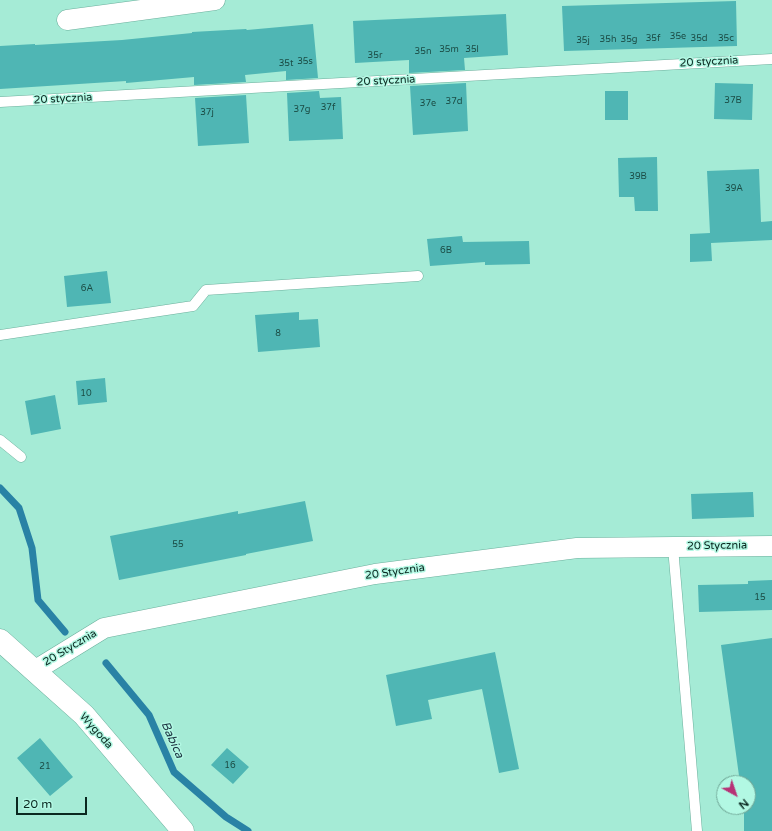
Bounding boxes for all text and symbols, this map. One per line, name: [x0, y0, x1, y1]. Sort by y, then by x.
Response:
house number: 35e: [670, 32, 686, 42]
house number: 35f: [646, 34, 660, 44]
house number: 35d: [691, 34, 707, 44]
house number: 35c: [718, 34, 734, 44]
house number: 35h: [600, 35, 616, 45]
house number: 35g: [621, 35, 637, 45]
house number: 35j: [576, 36, 590, 46]
house number: 35m: [439, 45, 459, 55]
house number: 35l: [465, 45, 479, 55]
house number: 35n: [415, 47, 431, 57]
house number: 35r: [368, 51, 382, 61]
street label: 20 stycznia: [679, 54, 739, 70]
house number: 35s: [297, 57, 313, 67]
house number: 35t: [279, 59, 293, 69]
street label: 20 stycznia: [356, 73, 416, 89]
street label: 20 stycznia: [33, 91, 93, 107]
house number: 37B: [724, 96, 742, 106]
house number: 37d: [446, 97, 462, 107]
house number: 37e: [420, 99, 436, 109]
house number: 37f: [321, 103, 335, 113]
house number: 37g: [294, 105, 310, 115]
house number: 37j: [200, 108, 214, 118]
house number: 39B: [629, 172, 647, 182]
house number: 39A: [725, 184, 743, 194]
house number: 6B: [440, 246, 452, 256]
house number: 6A: [81, 284, 93, 294]
house number: 8: [275, 329, 281, 339]
house number: 10: [80, 389, 92, 399]
street label: 20 Stycznia: [687, 539, 747, 553]
house number: 55: [172, 540, 184, 550]
street label: 20 Stycznia: [364, 561, 426, 583]
house number: 15: [754, 593, 766, 603]
street label: 20 Stycznia: [41, 627, 99, 669]
street label: Wygoda: [77, 710, 115, 752]
water label: Babica: [158, 719, 186, 761]
house number: 16: [224, 761, 236, 771]
house number: 21: [39, 762, 51, 772]
north arrow: [716, 775, 756, 815]
scale bar: [18, 789, 89, 815]
text: N: [736, 796, 751, 812]
text: 20 m: [23, 797, 52, 811]

